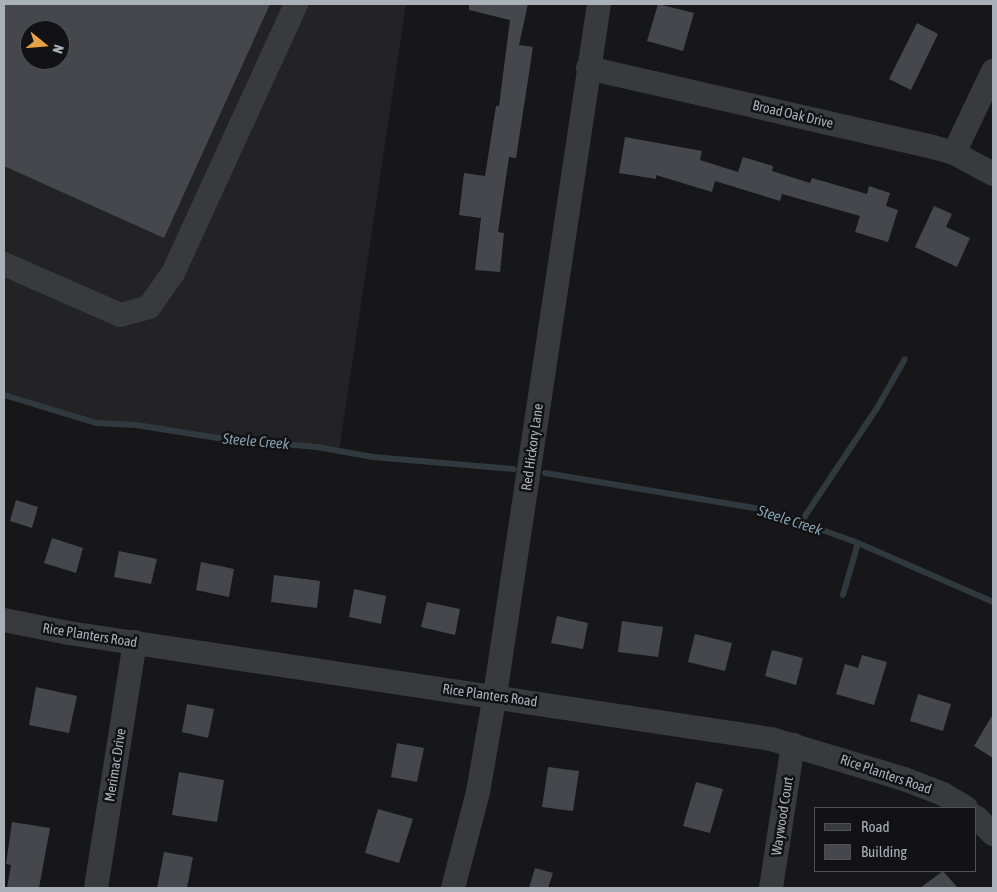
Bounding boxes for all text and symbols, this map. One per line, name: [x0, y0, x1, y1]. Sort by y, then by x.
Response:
north arrow: [20, 20, 70, 70]
text: N: [50, 43, 67, 55]
street label: Broad Oak Drive: [751, 97, 835, 131]
street label: Red Hickory Lane: [518, 402, 546, 492]
water label: Steele Creek: [222, 429, 290, 453]
water label: Steele Creek: [755, 501, 825, 539]
street label: Rice Planters Road: [42, 619, 138, 651]
street label: Rice Planters Road: [442, 680, 538, 710]
street label: Merimac Drive: [101, 727, 129, 803]
street label: Rice Planters Road: [838, 751, 934, 797]
street label: Waywood Court: [767, 775, 797, 857]
legend: [814, 807, 977, 872]
text: Road: [861, 818, 890, 835]
text: Building: [861, 843, 907, 860]

